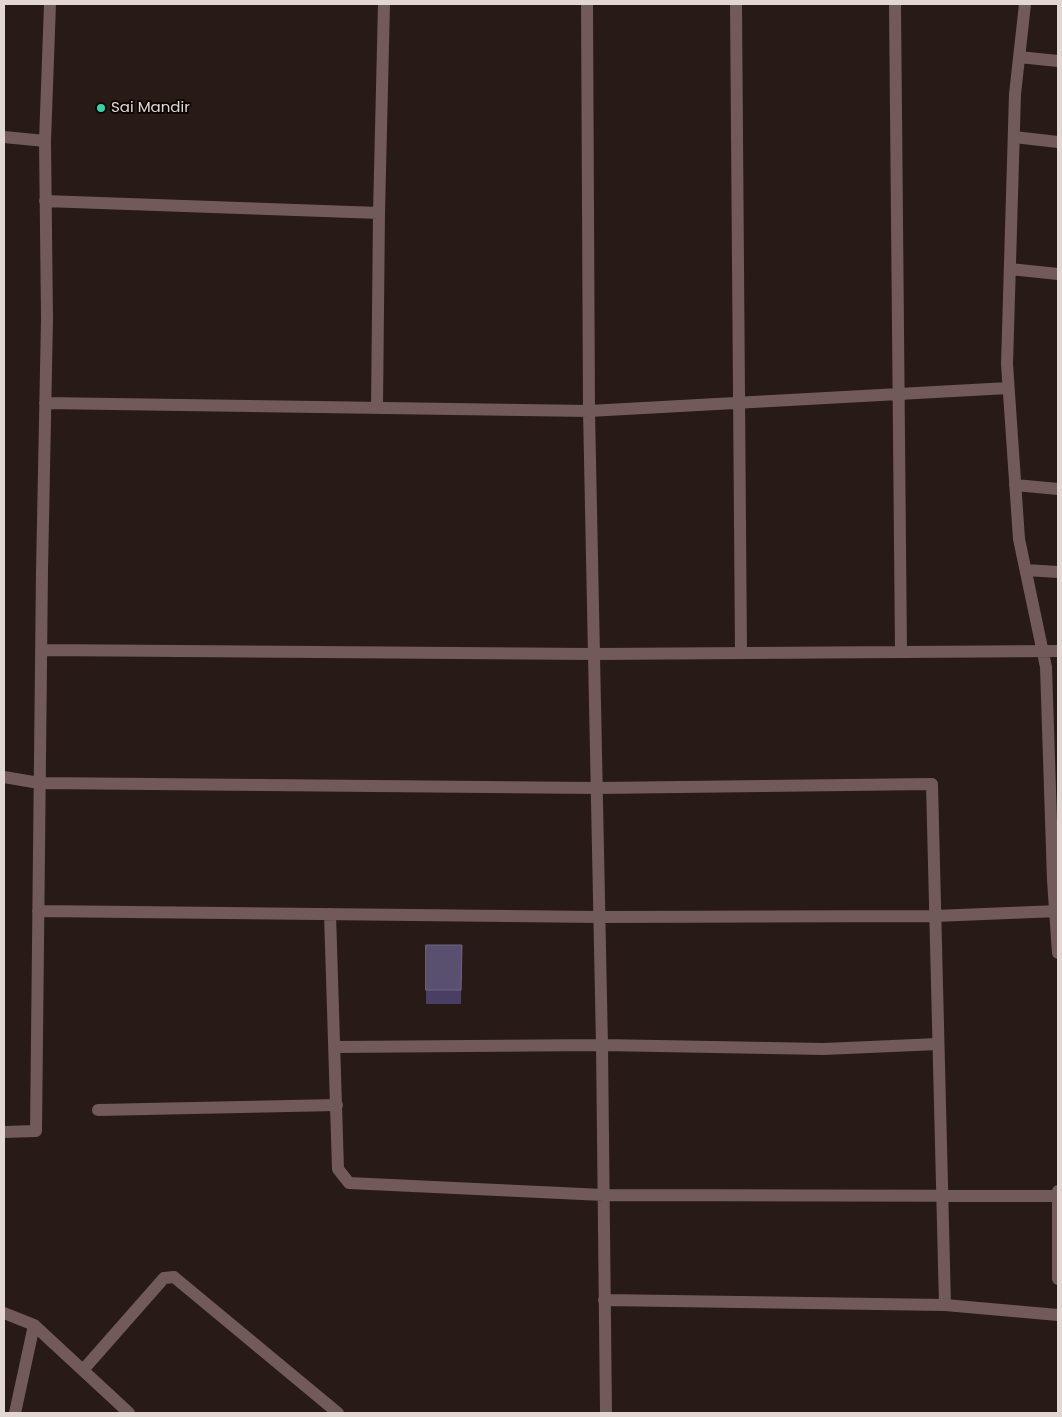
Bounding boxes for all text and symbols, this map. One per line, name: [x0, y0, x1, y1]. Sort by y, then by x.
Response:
place label: Sai Mandir: [111, 99, 190, 117]
marker: Sai Mandir: [95, 102, 107, 114]

